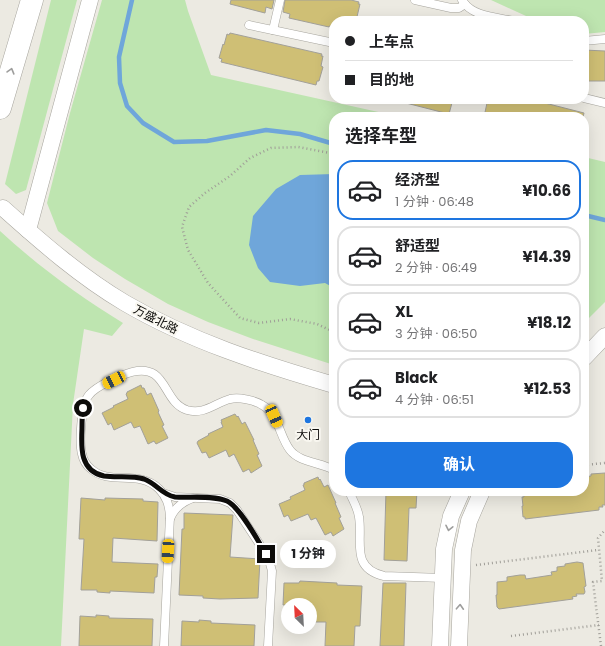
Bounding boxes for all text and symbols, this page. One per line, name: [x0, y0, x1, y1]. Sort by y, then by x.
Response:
text: 上车点: [369, 31, 414, 52]
one-way arrow: [6, 68, 15, 75]
text: 目的地: [369, 69, 414, 90]
text: 选择车型: [345, 123, 417, 148]
text: 经济型: [395, 169, 440, 190]
icon: car: [347, 172, 383, 208]
text: ¥10.66: [522, 180, 571, 201]
text: 1 分钟 · 06:48: [395, 192, 474, 211]
text: 舒适型: [395, 235, 440, 256]
icon: car: [347, 238, 383, 274]
text: ¥14.39: [523, 246, 571, 267]
text: 2 分钟 · 06:49: [395, 258, 477, 277]
street label: 万盛北路: [131, 301, 181, 337]
text: XL: [395, 301, 413, 322]
icon: car: [347, 304, 383, 340]
text: ¥18.12: [527, 312, 571, 333]
text: 3 分钟 · 06:50: [395, 324, 477, 343]
text: Black: [395, 367, 438, 388]
car: [101, 369, 127, 391]
icon: car: [347, 370, 383, 406]
text: ¥12.53: [524, 378, 571, 399]
text: 4 分钟 · 06:51: [395, 390, 474, 409]
route start: [74, 399, 92, 417]
car: [264, 403, 284, 429]
marker: 大门: [303, 415, 313, 425]
place label: 大门: [296, 426, 320, 443]
button: 确认: [345, 442, 573, 488]
one-way arrow: [445, 524, 453, 531]
car: [161, 539, 175, 563]
callout: 1 分钟: [280, 540, 336, 568]
text: 1 分钟: [291, 544, 325, 563]
route end: [257, 545, 275, 563]
north arrow: [281, 598, 317, 634]
map controls: [281, 598, 317, 634]
one-way arrow: [456, 604, 465, 610]

